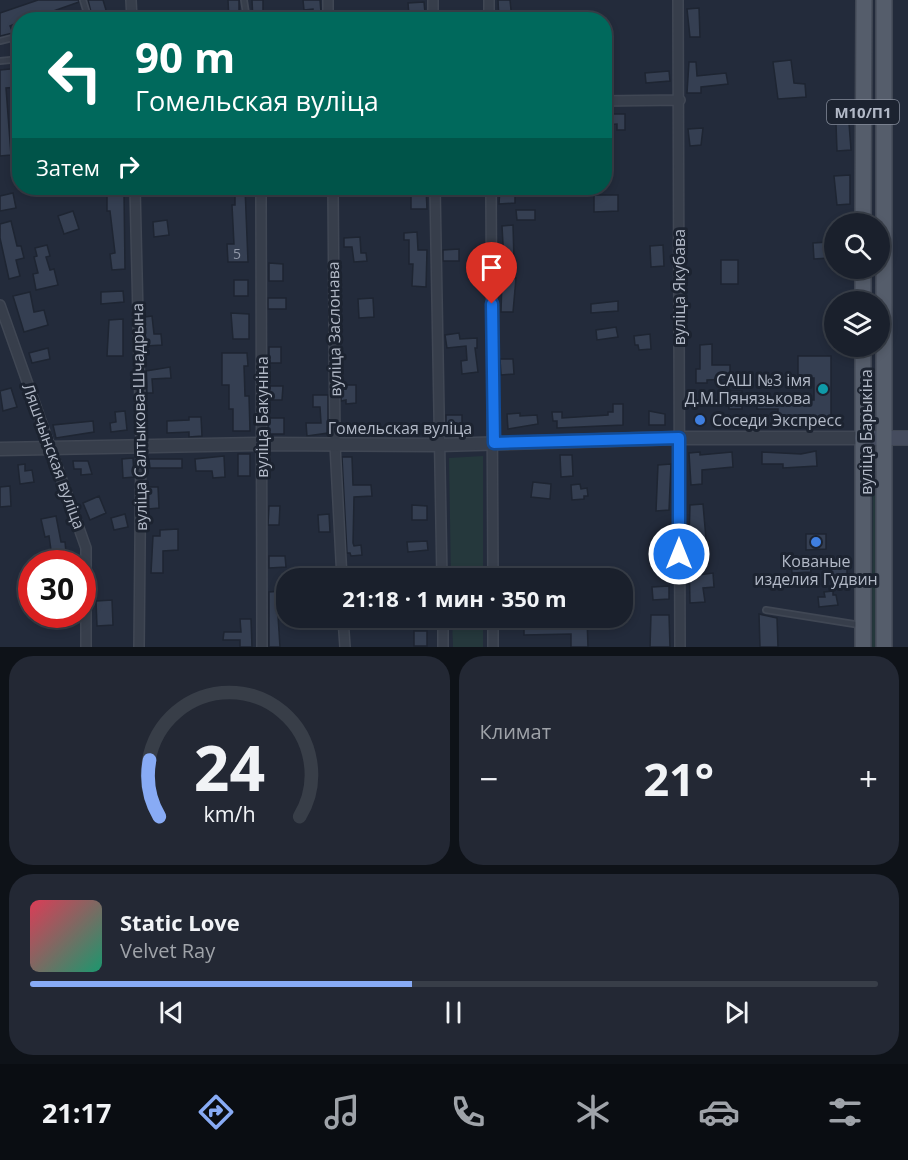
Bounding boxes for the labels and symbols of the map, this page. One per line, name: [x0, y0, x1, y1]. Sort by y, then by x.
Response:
road number: М10/П1: [827, 100, 899, 124]
street label: вуліца Якубава: [668, 229, 690, 345]
pin: [466, 242, 517, 304]
house number: 5: [233, 244, 241, 263]
street label: вуліца Заслонава: [322, 261, 346, 397]
street label: вуліца Салтыкова-Шчадрына: [126, 303, 152, 531]
street label: вуліца Бакуніна: [251, 356, 273, 478]
place label: САШ №3 імя Д.М.Пянязькова: [685, 369, 811, 409]
street label: вуліца Барыкіна: [855, 369, 877, 495]
street label: Ляшчынская вуліца: [17, 380, 91, 532]
marker: САШ №3 імя Д.М.Пянязькова: [816, 382, 830, 396]
place label: Соседи Экспресс: [712, 409, 842, 431]
marker: Соседи Экспресс: [693, 413, 707, 427]
street label: Гомельская вуліца: [328, 417, 472, 439]
position arrow: [647, 522, 711, 586]
marker: Кованые изделия Гудвин: [809, 535, 823, 549]
speed limit sign: 30: [18, 550, 96, 628]
place label: Кованые изделия Гудвин: [754, 550, 878, 590]

